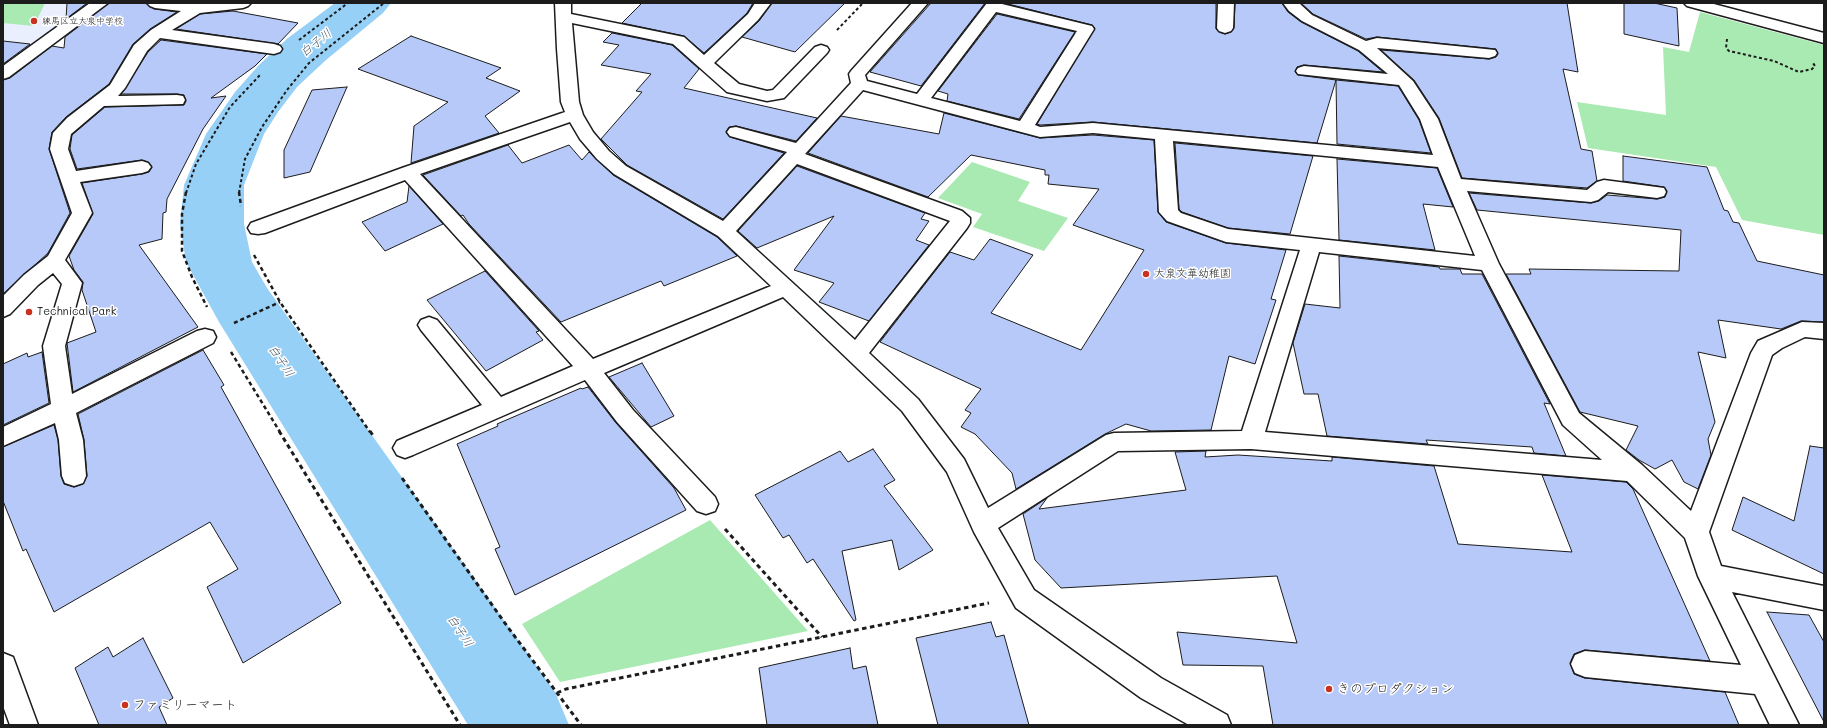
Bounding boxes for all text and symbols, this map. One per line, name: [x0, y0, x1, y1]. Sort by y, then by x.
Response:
marker: 練馬区立大泉中学校: [29, 16, 39, 26]
place label: 練馬区立大泉中学校: [42, 16, 123, 26]
water label: 白子川: [297, 26, 335, 60]
place label: 大泉文華幼稚園: [1154, 267, 1231, 281]
marker: 大泉文華幼稚園: [1141, 269, 1151, 279]
place label: Technical Park: [37, 305, 117, 319]
marker: Technical Park: [24, 307, 34, 317]
water label: 白子川: [265, 342, 297, 380]
water label: 白子川: [444, 612, 476, 650]
place label: きのプロダクション: [1337, 681, 1454, 697]
marker: きのプロダクション: [1324, 684, 1334, 694]
place label: ファミリーマート: [133, 697, 237, 713]
marker: ファミリーマート: [120, 700, 130, 710]

